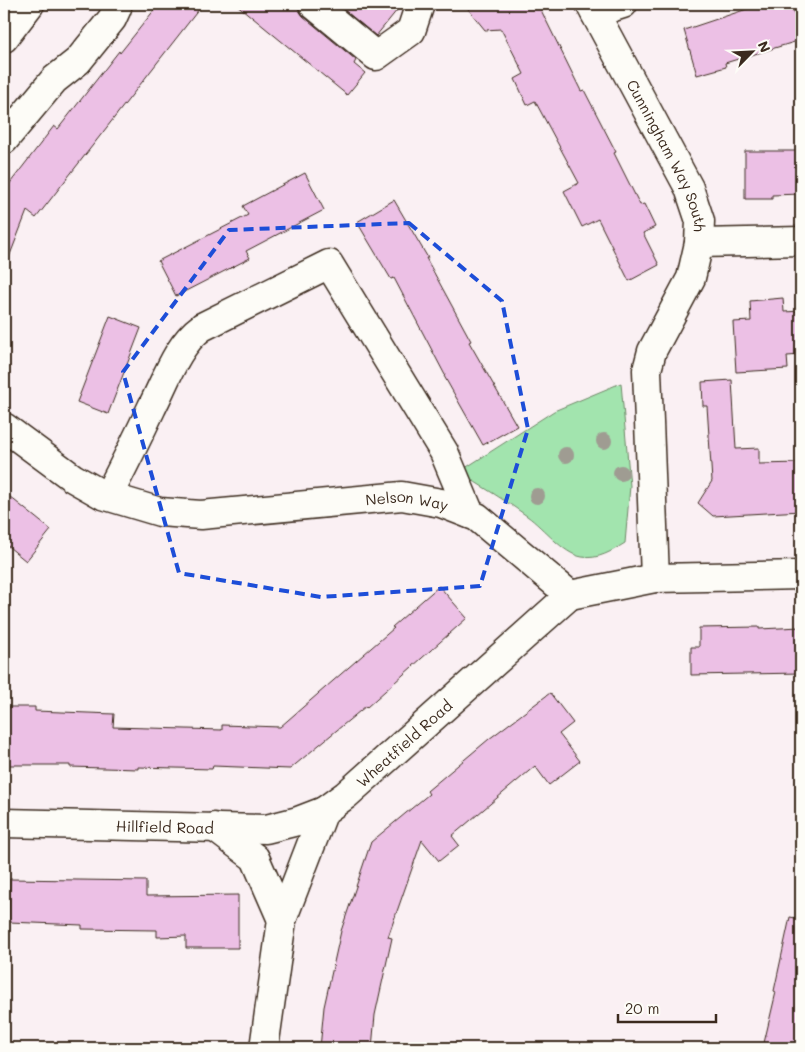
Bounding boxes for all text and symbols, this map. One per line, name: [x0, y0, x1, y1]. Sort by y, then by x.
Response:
north arrow: [728, 28, 778, 78]
text: N: [753, 38, 775, 55]
street label: Cunningham Way South: [623, 76, 710, 233]
street label: Nelson Way: [365, 486, 452, 515]
street label: Wheatfield Road: [352, 695, 456, 791]
street label: Hillfield Road: [116, 816, 214, 838]
scale bar: [618, 992, 715, 1024]
text: 20 m: [625, 998, 659, 1018]

